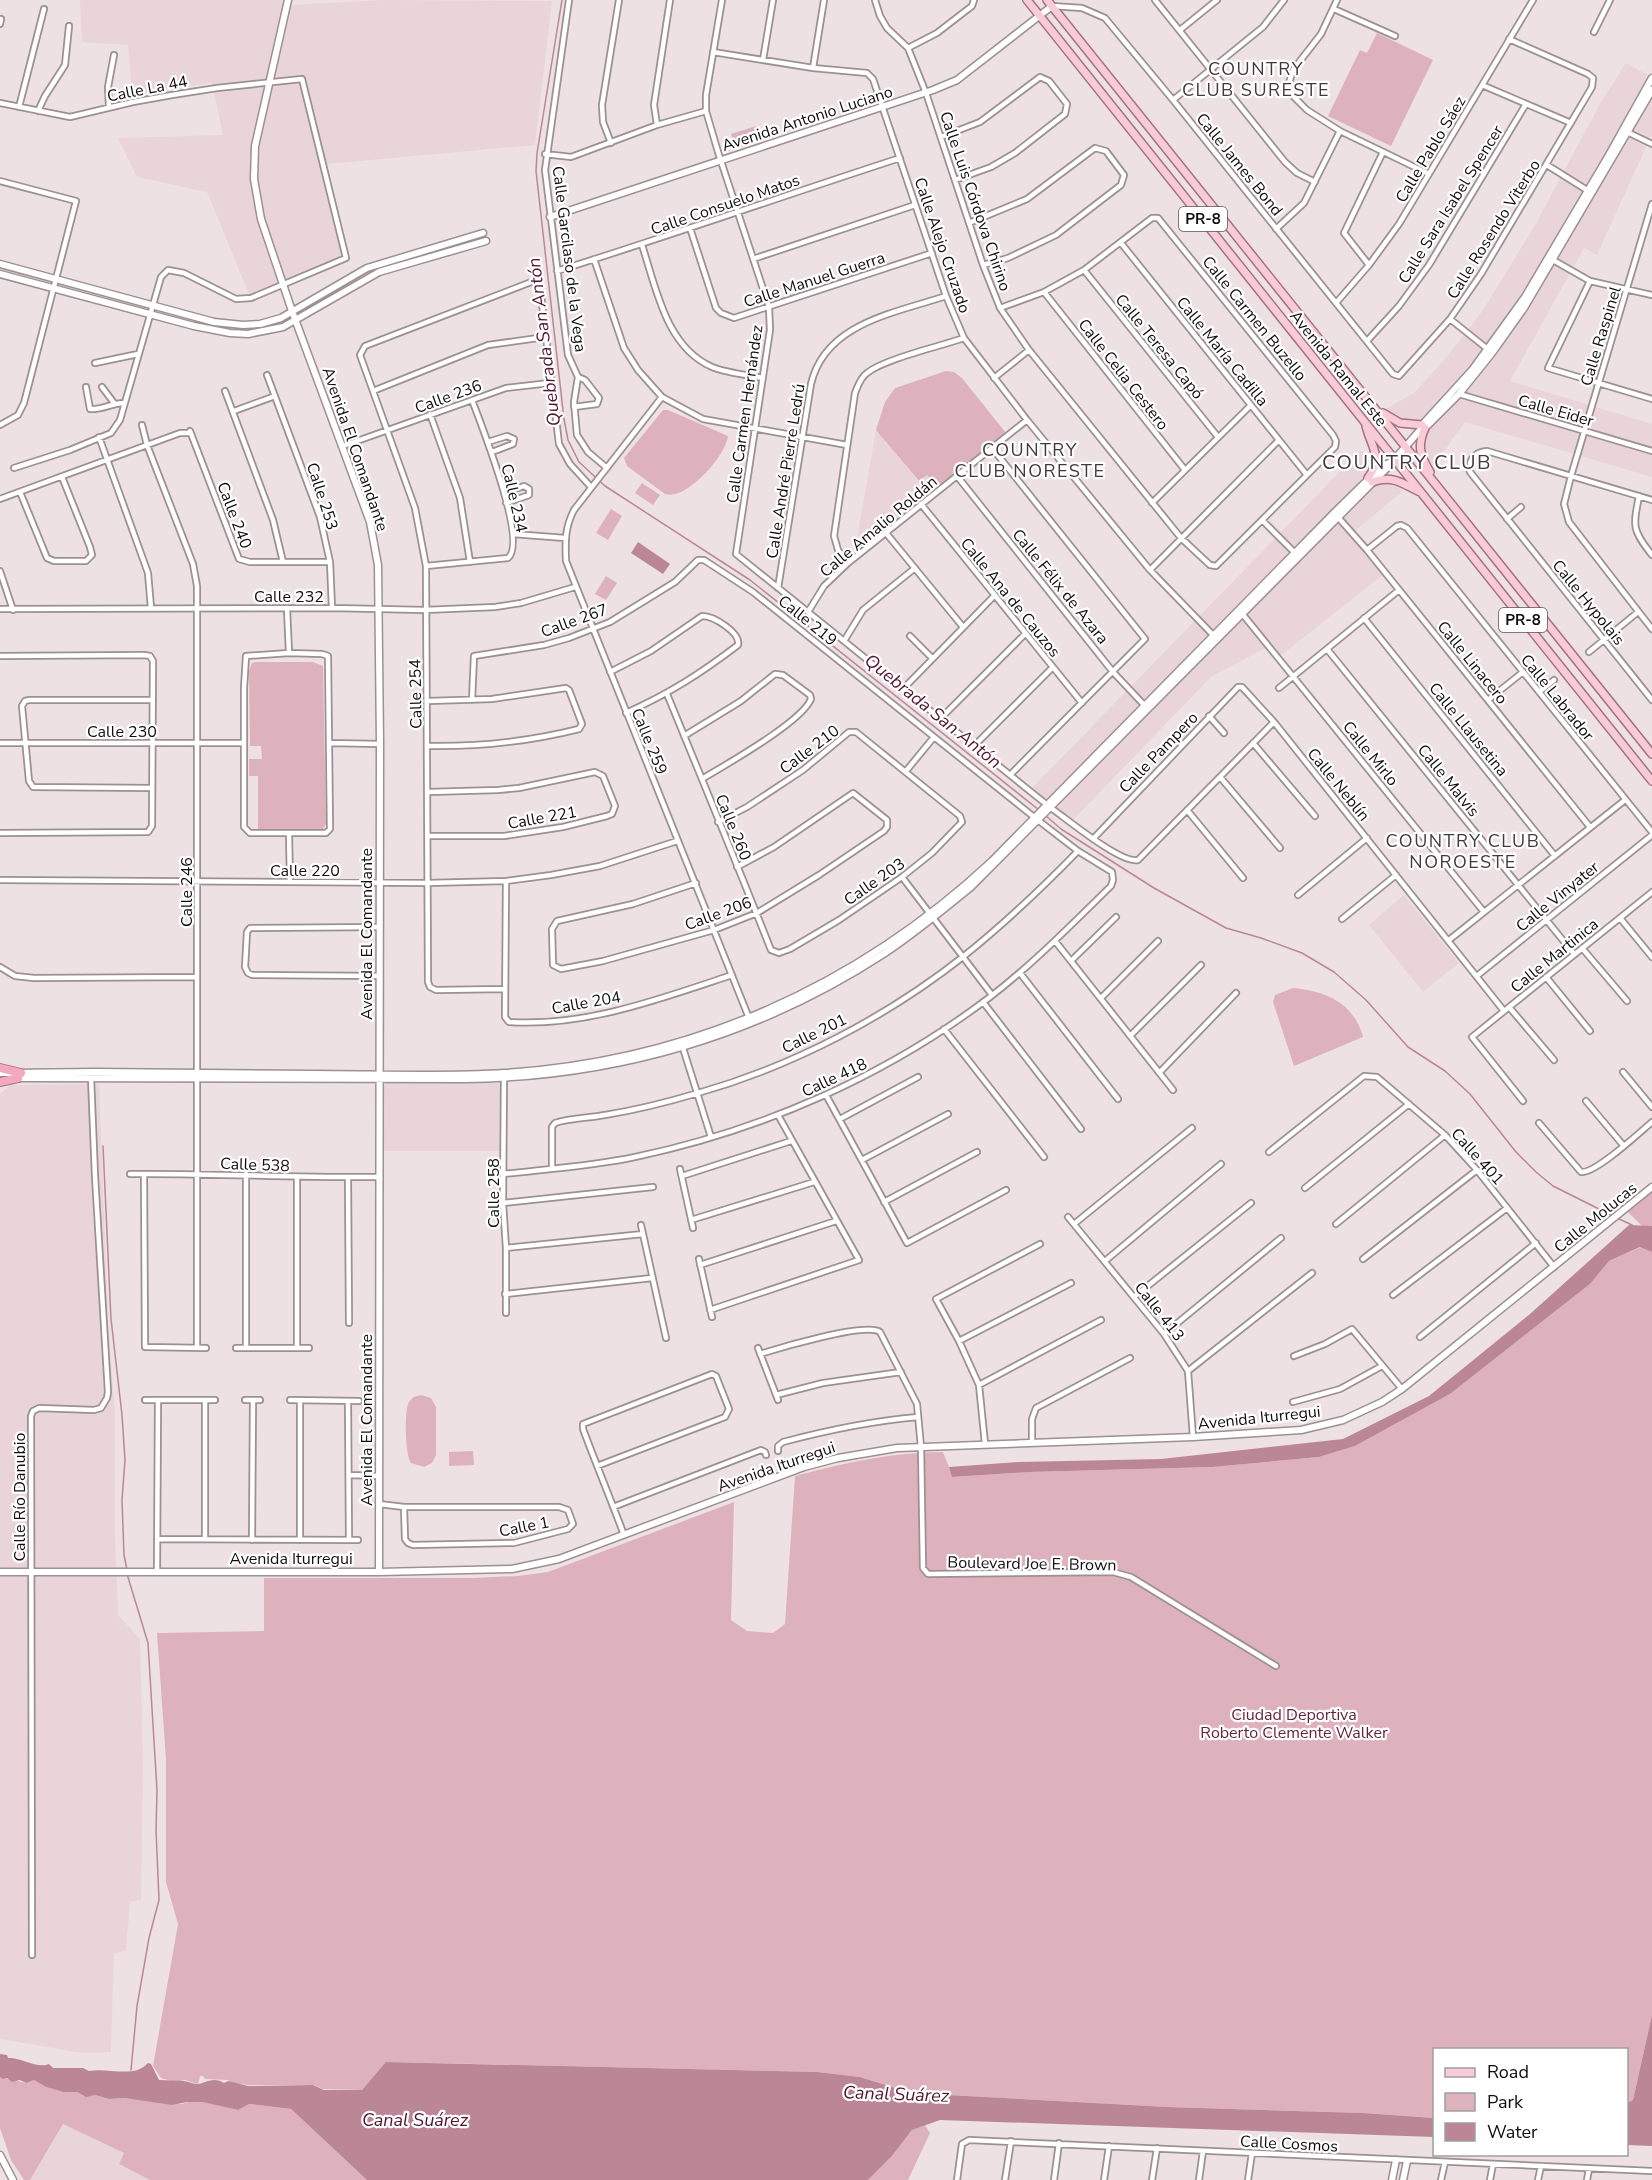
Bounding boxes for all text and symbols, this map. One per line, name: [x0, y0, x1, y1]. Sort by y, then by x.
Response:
district label: COUNTRY CLUB SURESTE: [1182, 57, 1330, 102]
street label: Calle La 44: [105, 70, 190, 108]
street label: Avenida Antonio Luciano: [719, 81, 896, 157]
street label: Calle Pablo Sáez: [1390, 92, 1471, 207]
street label: Calle James Bond: [1191, 108, 1288, 221]
street label: Calle Luis Córdova Chirino: [934, 109, 1016, 294]
street label: Calle Sara Isabel Spencer: [1393, 121, 1509, 288]
street label: Calle Rosendo Viterbo: [1442, 155, 1546, 304]
street label: Calle Garcilaso de la Vega: [547, 165, 591, 354]
street label: Calle Consuelo Matos: [648, 169, 803, 241]
street label: Calle Alejo Cruzado: [909, 175, 976, 316]
road number: PR-8: [1179, 207, 1227, 231]
street label: Calle Manuel Guerra: [741, 247, 888, 313]
street label: Calle Carmen Buzello: [1197, 251, 1312, 386]
water label: Quebrada San Antón: [522, 256, 566, 428]
street label: Calle Raspinel: [1575, 283, 1627, 389]
street label: Calle Teresa Capó: [1110, 289, 1209, 404]
street label: Calle María Cadilla: [1171, 292, 1273, 411]
street label: Avenida Ramal Este: [1284, 306, 1392, 431]
street label: Calle Celia Cestero: [1073, 314, 1174, 435]
street label: Calle Carmen Hernández: [722, 324, 768, 505]
street label: Avenida El Comandante: [317, 364, 393, 534]
street label: Calle 236: [412, 375, 485, 419]
street label: Calle André Pierre Ledrú: [761, 382, 811, 560]
street label: Calle Eider: [1515, 390, 1596, 432]
district label: COUNTRY CLUB NORESTE: [955, 438, 1105, 483]
district label: COUNTRY CLUB: [1322, 449, 1492, 476]
street label: Calle 253: [301, 460, 343, 533]
street label: Calle 234: [495, 462, 533, 535]
street label: Calle Amalio Roldán: [815, 471, 942, 583]
street label: Calle 240: [211, 479, 257, 552]
street label: Calle Félix de Azara: [1007, 524, 1114, 649]
street label: Calle Ana de Cauzos: [955, 533, 1065, 662]
street label: Calle Hypolais: [1547, 555, 1630, 650]
street label: Calle 232: [254, 586, 324, 608]
street label: Calle 219: [773, 590, 841, 651]
street label: Calle 267: [538, 599, 611, 643]
road number: PR-8: [1499, 608, 1547, 632]
street label: Calle Linacero: [1432, 616, 1513, 709]
water label: Quebrada San Antón: [859, 648, 1007, 774]
street label: Calle Labrador: [1515, 650, 1599, 746]
street label: Calle 254: [404, 659, 428, 729]
street label: Calle Llausetina: [1423, 678, 1513, 781]
street label: Calle 259: [626, 705, 672, 778]
street label: Calle Pampero: [1114, 707, 1203, 798]
street label: Calle Mirlo: [1337, 717, 1403, 791]
street label: Calle 210: [775, 720, 844, 780]
street label: Calle 230: [87, 721, 157, 743]
street label: Calle Malvis: [1412, 740, 1484, 822]
street label: Calle Neblín: [1302, 743, 1375, 826]
street label: Calle 260: [710, 791, 756, 864]
street label: Calle 221: [506, 801, 578, 835]
district label: COUNTRY CLUB NOROESTE: [1386, 829, 1540, 874]
street label: Avenida El Comandante: [356, 848, 378, 1020]
street label: Calle 203: [840, 853, 909, 911]
street label: Calle Vinyater: [1511, 856, 1604, 937]
street label: Calle 246: [176, 857, 198, 927]
street label: Calle 220: [270, 860, 340, 882]
street label: Calle 206: [682, 892, 755, 936]
street label: Calle Martinica: [1506, 913, 1603, 998]
street label: Calle 204: [550, 986, 623, 1020]
street label: Calle 201: [778, 1009, 851, 1059]
street label: Calle 418: [798, 1053, 871, 1103]
street label: Calle 401: [1446, 1123, 1509, 1190]
street label: Calle 538: [220, 1153, 290, 1177]
street label: Calle 258: [483, 1158, 505, 1228]
street label: Calle Molucas: [1550, 1178, 1642, 1258]
street label: Calle 413: [1129, 1277, 1189, 1346]
street label: Avenida El Comandante: [356, 1334, 378, 1506]
street label: Avenida Iturregui: [1197, 1401, 1322, 1435]
street label: Calle Río Danubio: [9, 1433, 31, 1561]
street label: Avenida Iturregui: [714, 1436, 838, 1497]
street label: Calle 1: [497, 1511, 551, 1543]
street label: Avenida Iturregui: [229, 1548, 353, 1570]
street label: Boulevard Joe E. Brown: [947, 1552, 1117, 1576]
park label: Ciudad Deportiva Roberto Clemente Walker: [1200, 1704, 1388, 1744]
legend: [1433, 2048, 1628, 2156]
text: Road: [1487, 2060, 1529, 2084]
water label: Canal Suárez: [843, 2080, 950, 2108]
text: Park: [1487, 2090, 1524, 2114]
water label: Canal Suárez: [362, 2108, 469, 2132]
text: Water: [1487, 2120, 1538, 2144]
street label: Calle Cosmos: [1239, 2130, 1339, 2158]

